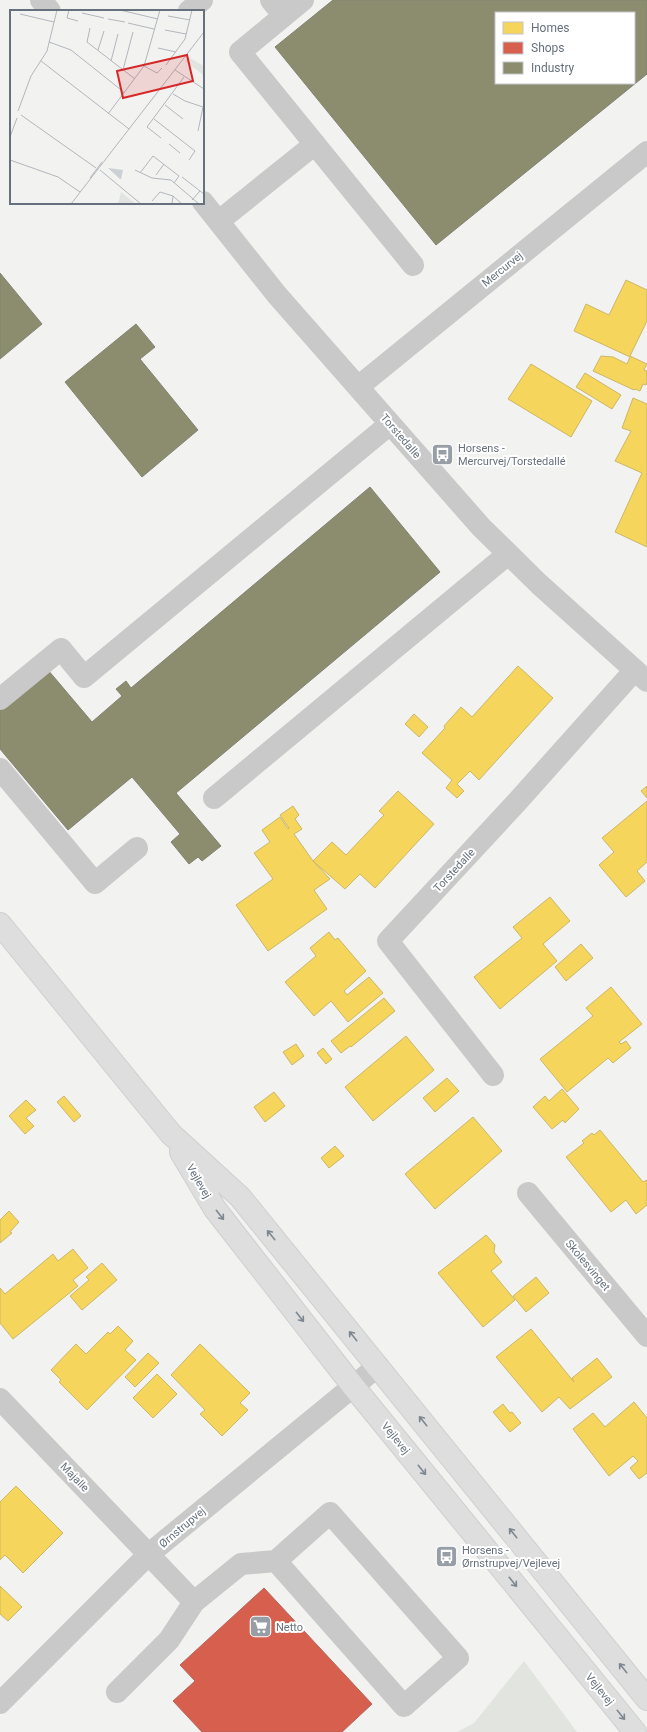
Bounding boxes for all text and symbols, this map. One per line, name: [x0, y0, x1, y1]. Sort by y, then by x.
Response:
inset map: [10, 10, 204, 204]
legend: [495, 12, 635, 84]
text: Homes: [531, 21, 569, 35]
text: Shops: [531, 41, 565, 55]
text: Industry: [531, 61, 575, 75]
street label: Mercurvej: [479, 249, 525, 290]
street label: Torstedalle: [378, 411, 424, 461]
bus stop icon: Horsens - Mercurvej/Torstedallé: [429, 441, 455, 467]
place label: Horsens - Mercurvej/Torstedallé: [458, 442, 566, 468]
street label: Torstedalle: [431, 846, 478, 895]
street label: Vejlevej: [184, 1162, 214, 1201]
one-way arrow: [215, 1210, 224, 1221]
one-way arrow: [266, 1229, 275, 1240]
street label: Skolesvinget: [563, 1237, 613, 1294]
one-way arrow: [296, 1312, 304, 1323]
one-way arrow: [348, 1330, 357, 1341]
one-way arrow: [418, 1416, 427, 1427]
street label: Vejlevej: [379, 1420, 412, 1457]
street label: Majalle: [58, 1460, 92, 1495]
one-way arrow: [418, 1465, 426, 1476]
street label: Ørnstrupvej: [157, 1504, 208, 1550]
one-way arrow: [509, 1528, 518, 1539]
bus stop icon: Horsens - Ørnstrupvej/Vejlevej: [433, 1543, 459, 1569]
place label: Horsens - Ørnstrupvej/Vejlevej: [462, 1544, 560, 1570]
one-way arrow: [508, 1577, 517, 1587]
supermarket icon: Netto: [248, 1614, 274, 1640]
place label: Netto: [276, 1621, 303, 1634]
one-way arrow: [618, 1663, 627, 1674]
street label: Vejlevej: [583, 1671, 616, 1708]
one-way arrow: [617, 1710, 626, 1721]

